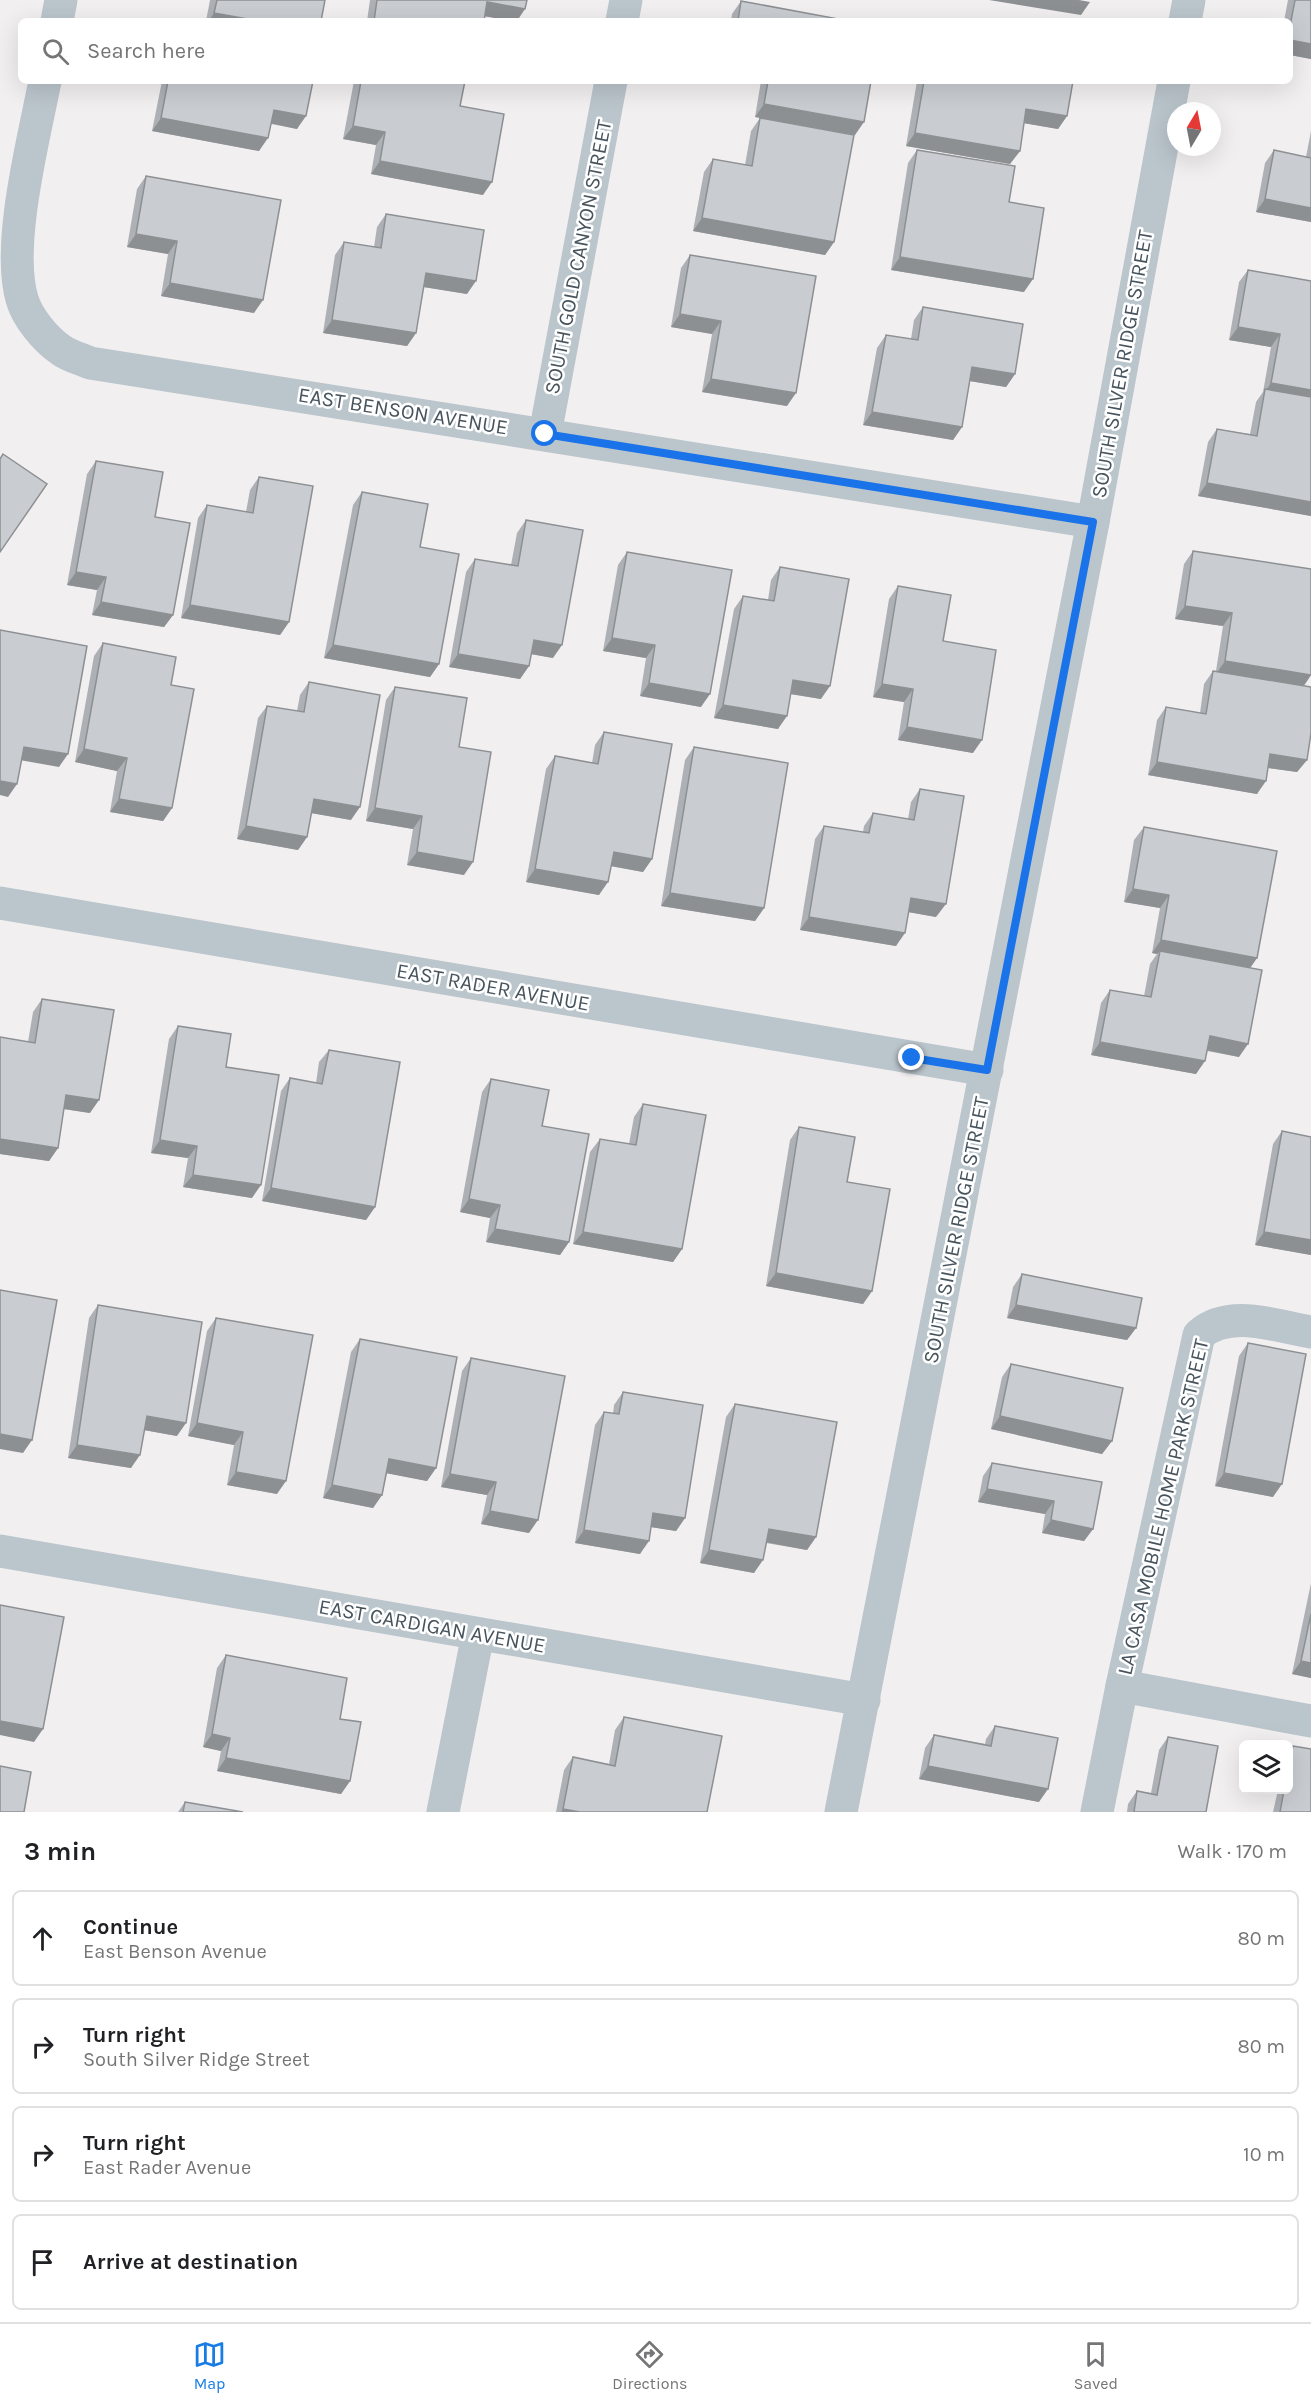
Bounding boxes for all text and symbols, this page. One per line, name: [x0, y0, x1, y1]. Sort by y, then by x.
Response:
search box: [18, 18, 1293, 84]
icon: search: [39, 35, 72, 68]
text: Search here: [87, 38, 205, 64]
north arrow: [1167, 102, 1221, 156]
street label: SOUTH GOLD CANYON STREET: [540, 117, 616, 396]
street label: SOUTH SILVER RIDGE STREET: [1087, 228, 1157, 500]
street label: EAST BENSON AVENUE: [296, 383, 510, 439]
route start: [531, 420, 557, 446]
street label: EAST RADER AVENUE: [395, 958, 591, 1016]
route end: [898, 1044, 924, 1070]
street label: SOUTH SILVER RIDGE STREET: [918, 1094, 994, 1366]
street label: LA CASA MOBILE HOME PARK STREET: [1113, 1336, 1214, 1677]
street label: EAST CARDIGAN AVENUE: [317, 1594, 547, 1658]
map controls: [1239, 1740, 1293, 1794]
button: layers: [1239, 1740, 1293, 1794]
text: 3 min: [24, 1836, 96, 1867]
text: Walk · 170 m: [1177, 1840, 1287, 1863]
text: Continue: [83, 1914, 178, 1940]
icon: ahead: [26, 1922, 59, 1955]
text: 80 m: [1237, 1927, 1285, 1950]
text: East Benson Avenue: [83, 1940, 267, 1963]
text: Turn right: [83, 2022, 186, 2048]
icon: right: [26, 2030, 59, 2063]
text: 80 m: [1237, 2035, 1285, 2058]
text: South Silver Ridge Street: [83, 2048, 310, 2071]
text: Turn right: [83, 2130, 186, 2156]
icon: right: [26, 2138, 59, 2171]
text: 10 m: [1243, 2143, 1285, 2166]
text: East Rader Avenue: [83, 2156, 251, 2179]
icon: arrive: [26, 2246, 59, 2279]
text: Arrive at destination: [83, 2249, 298, 2275]
tab: Map: [193, 2338, 226, 2393]
tab: Directions: [612, 2338, 687, 2393]
tab: Saved: [1074, 2338, 1118, 2393]

